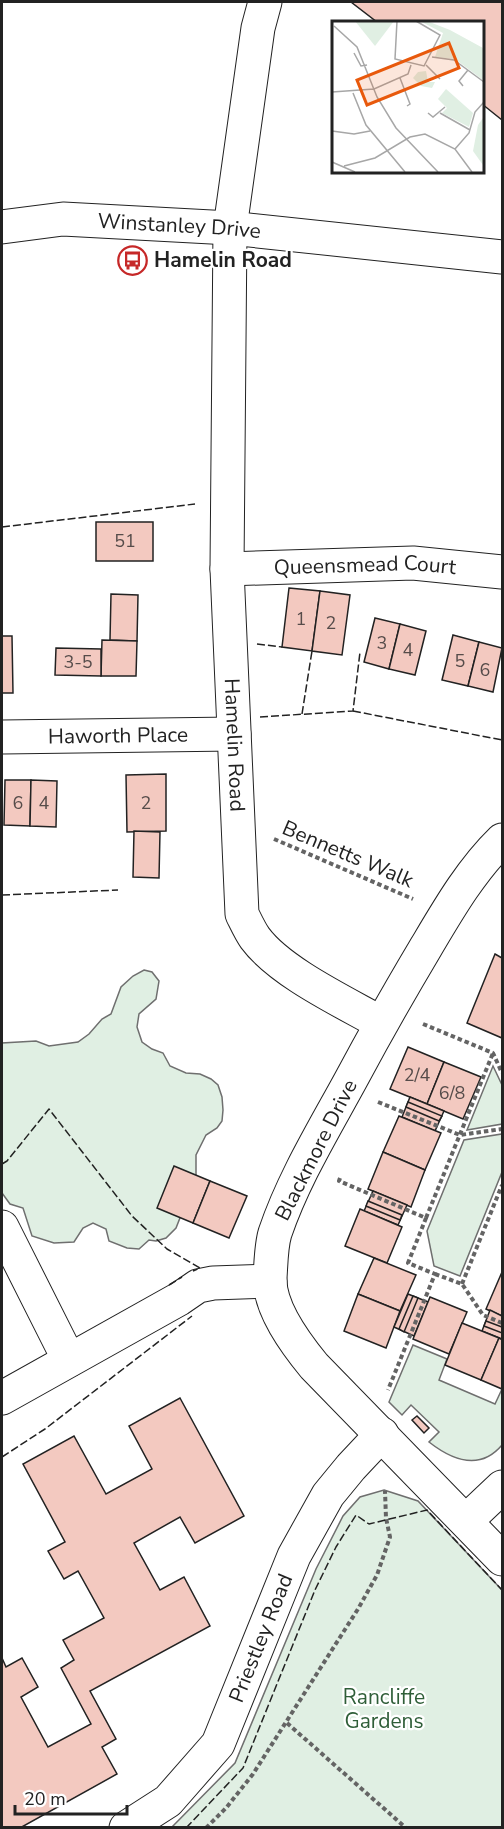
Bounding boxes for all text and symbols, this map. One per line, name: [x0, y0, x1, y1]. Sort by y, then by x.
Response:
inset map: [332, 21, 483, 172]
street label: Winstanley Drive: [97, 207, 262, 245]
bus stop icon: Hamelin Road: [117, 244, 149, 276]
place label: Hamelin Road: [154, 246, 292, 274]
house number: 51: [114, 529, 136, 553]
street label: Queensmead Court: [273, 549, 458, 581]
house number: 1: [296, 607, 306, 631]
house number: 2: [326, 611, 336, 635]
house number: 3: [377, 631, 387, 655]
house number: 4: [403, 638, 414, 662]
house number: 5: [455, 649, 465, 673]
house number: 3-5: [63, 650, 93, 674]
house number: 6: [480, 658, 490, 682]
street label: Hamelin Road: [218, 678, 252, 812]
street label: Haworth Place: [48, 721, 188, 750]
house number: 6: [13, 791, 23, 815]
house number: 4: [39, 791, 50, 815]
house number: 2: [141, 791, 151, 815]
street label: Bennetts Walk: [278, 814, 418, 894]
house number: 2/4: [404, 1063, 431, 1087]
street label: Blackmore Drive: [268, 1075, 364, 1225]
house number: 6/8: [439, 1081, 465, 1105]
street label: Priestley Road: [222, 1570, 299, 1707]
park label: Rancliffe Gardens: [343, 1683, 425, 1735]
scale bar: [15, 1778, 128, 1816]
text: 20 m: [24, 1787, 66, 1811]

